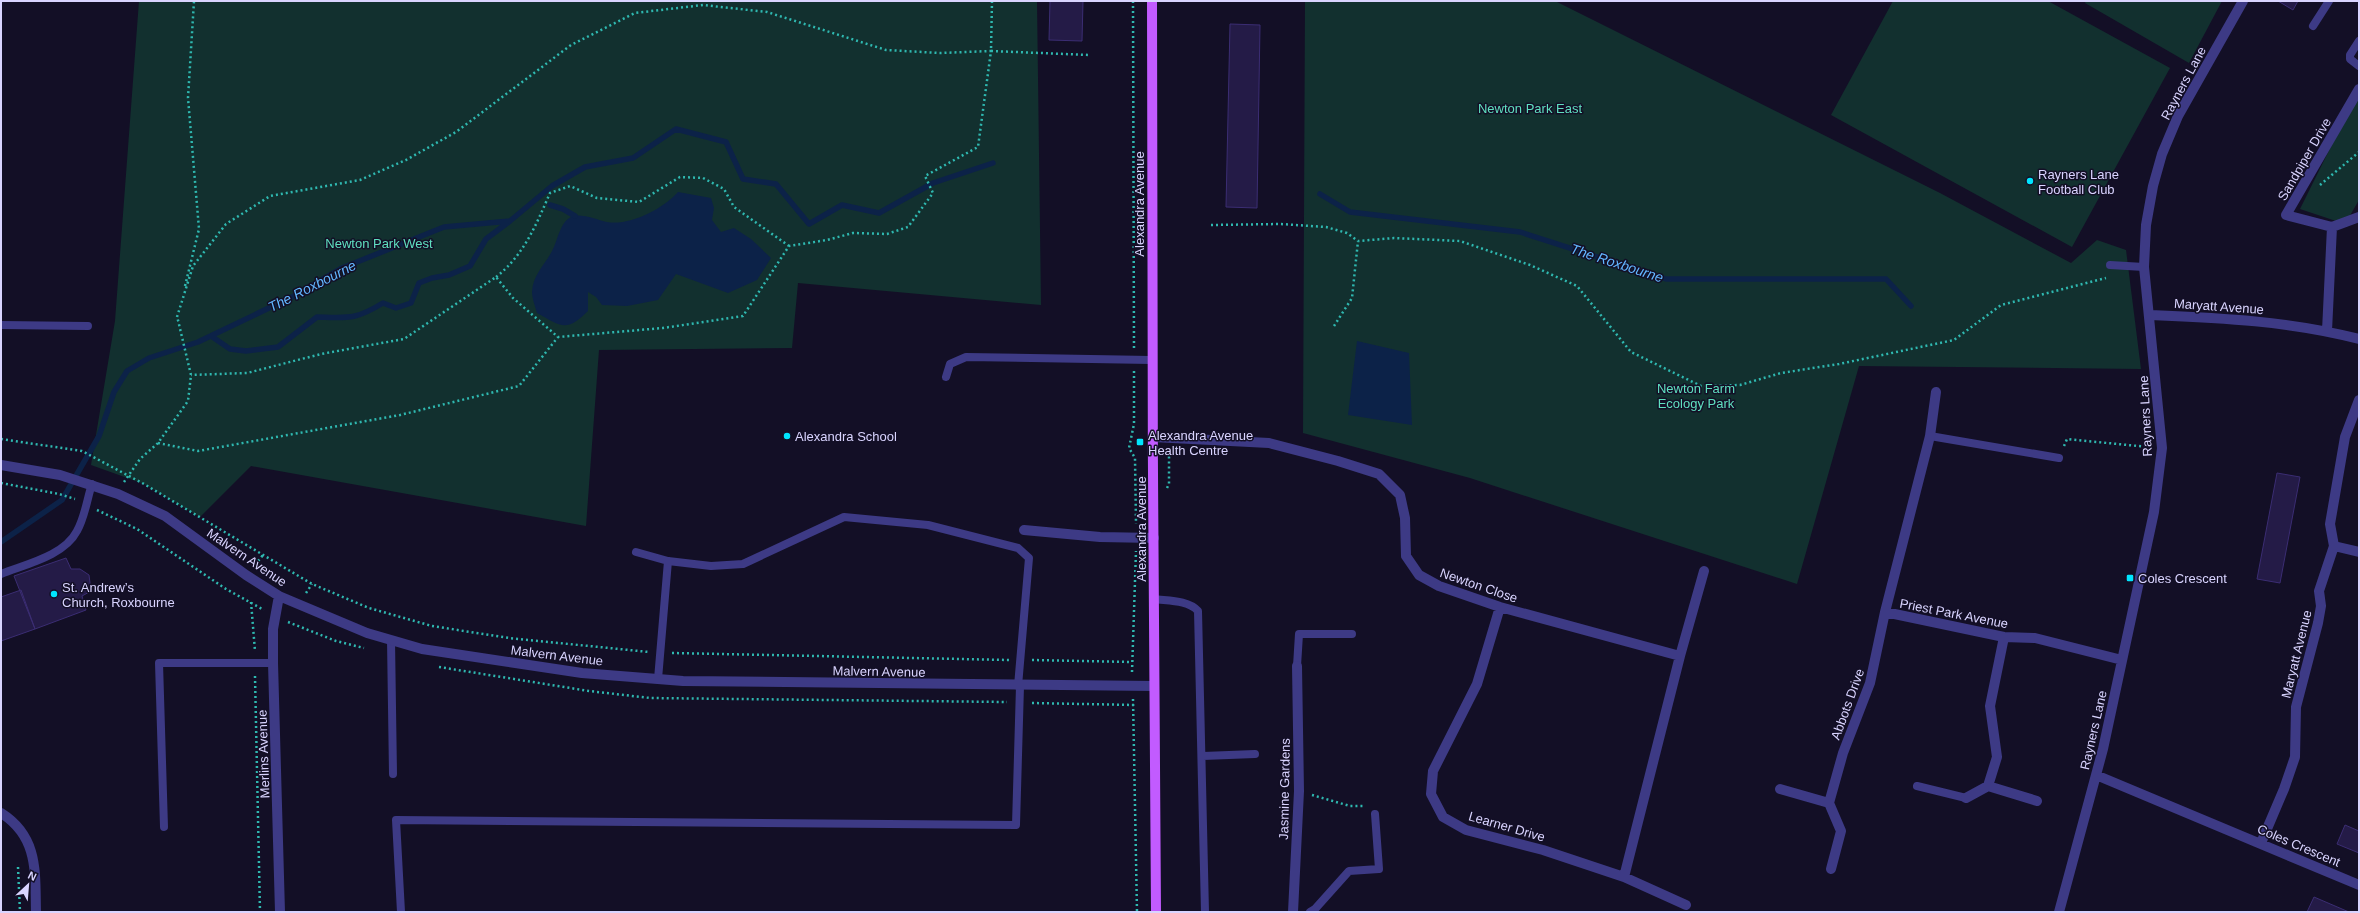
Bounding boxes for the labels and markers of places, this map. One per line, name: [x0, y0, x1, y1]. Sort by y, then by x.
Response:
place label: Rayners Lane Football Club: [2038, 167, 2119, 197]
marker: Rayners Lane Football Club: [2025, 176, 2035, 186]
place label: Alexandra Avenue Health Centre: [1148, 428, 1253, 458]
place label: Alexandra School: [795, 429, 897, 444]
marker: Alexandra School: [782, 431, 792, 441]
marker: Alexandra Avenue Health Centre: [1135, 437, 1145, 447]
place label: Coles Crescent: [2138, 571, 2227, 586]
marker: Coles Crescent: [2125, 573, 2135, 583]
place label: St. Andrew’s Church, Roxbourne: [62, 580, 175, 610]
marker: St. Andrew’s Church, Roxbourne: [49, 589, 59, 599]

